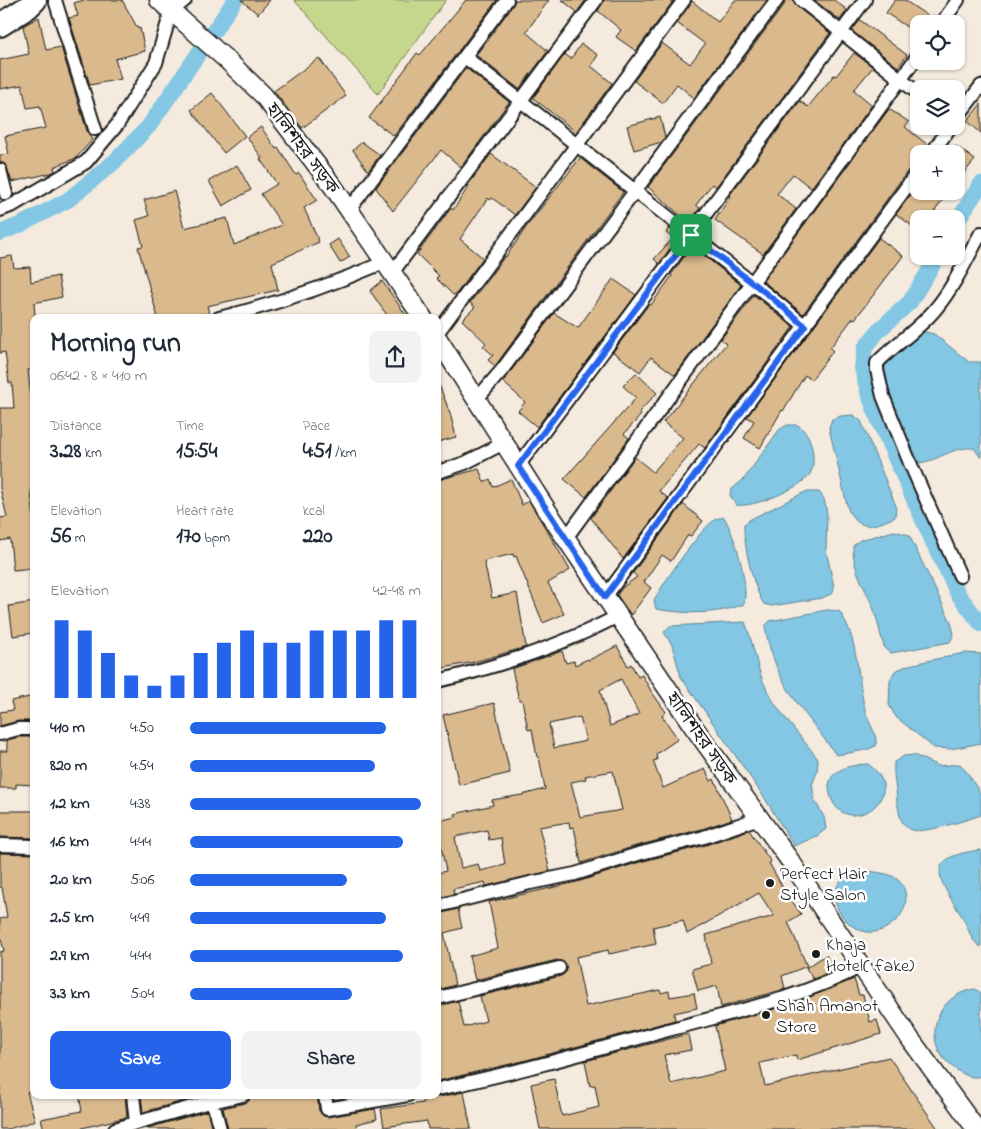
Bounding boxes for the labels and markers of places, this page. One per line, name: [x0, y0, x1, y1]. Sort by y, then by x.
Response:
pin: [670, 214, 712, 256]
place label: Perfect Hair Style Salon: [780, 862, 867, 909]
marker: Perfect Hair Style Salon: [764, 877, 776, 889]
place label: Khaja Hotel( fake): [826, 933, 914, 980]
marker: Khaja Hotel( fake): [810, 948, 822, 960]
place label: Shah Amanot Store: [776, 994, 878, 1041]
marker: Shah Amanot Store: [760, 1009, 772, 1021]

